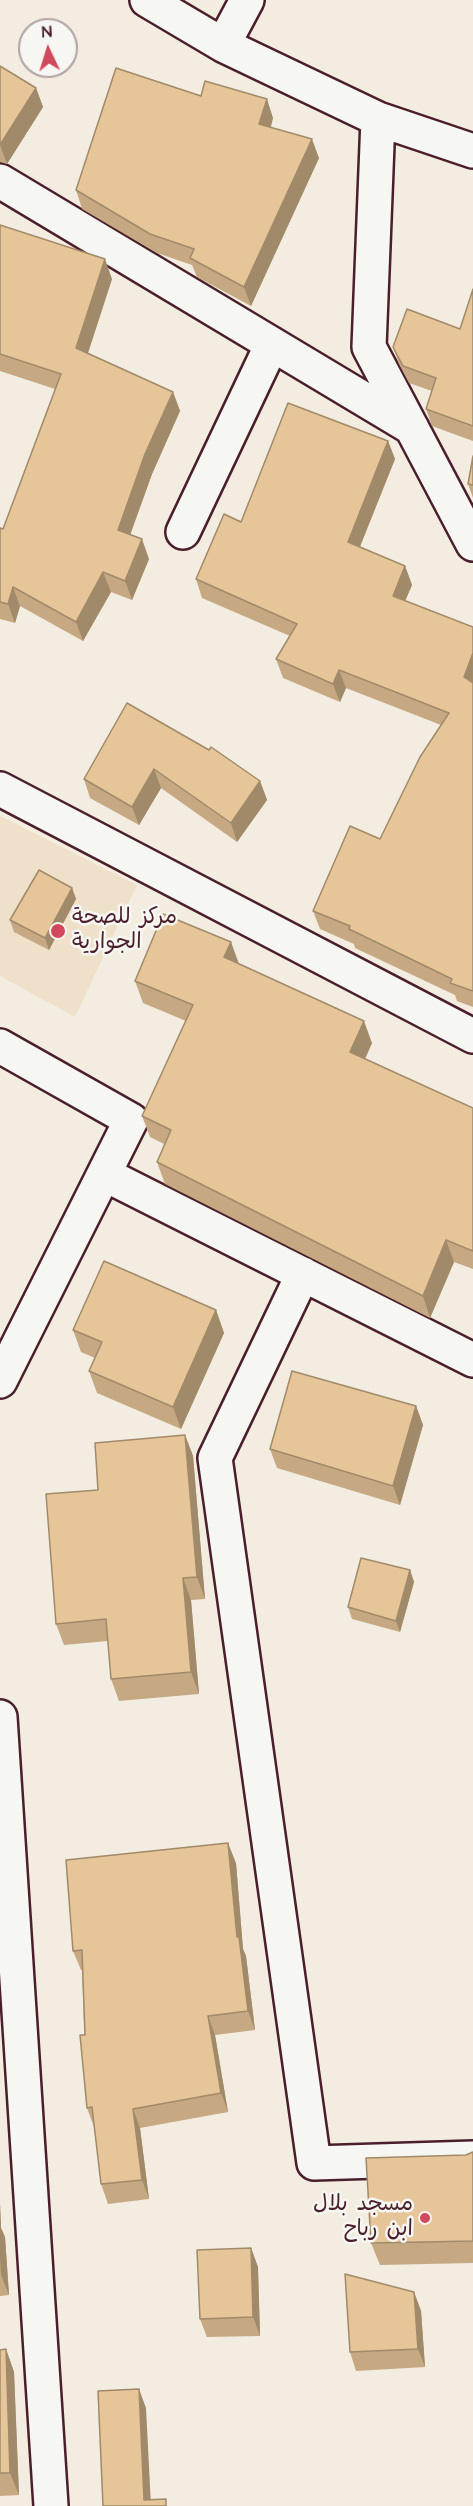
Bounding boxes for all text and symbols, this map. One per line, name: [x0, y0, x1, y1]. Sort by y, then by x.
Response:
north arrow: [18, 18, 78, 78]
text: N: [41, 21, 53, 43]
place label: مركز للصحة الجوارية: [72, 905, 177, 956]
marker: مركز للصحة الجوارية: [49, 922, 67, 940]
place label: مسجد بلال ابن رباح: [313, 2192, 413, 2244]
marker: مسجد بلال ابن رباح: [418, 2211, 432, 2225]

